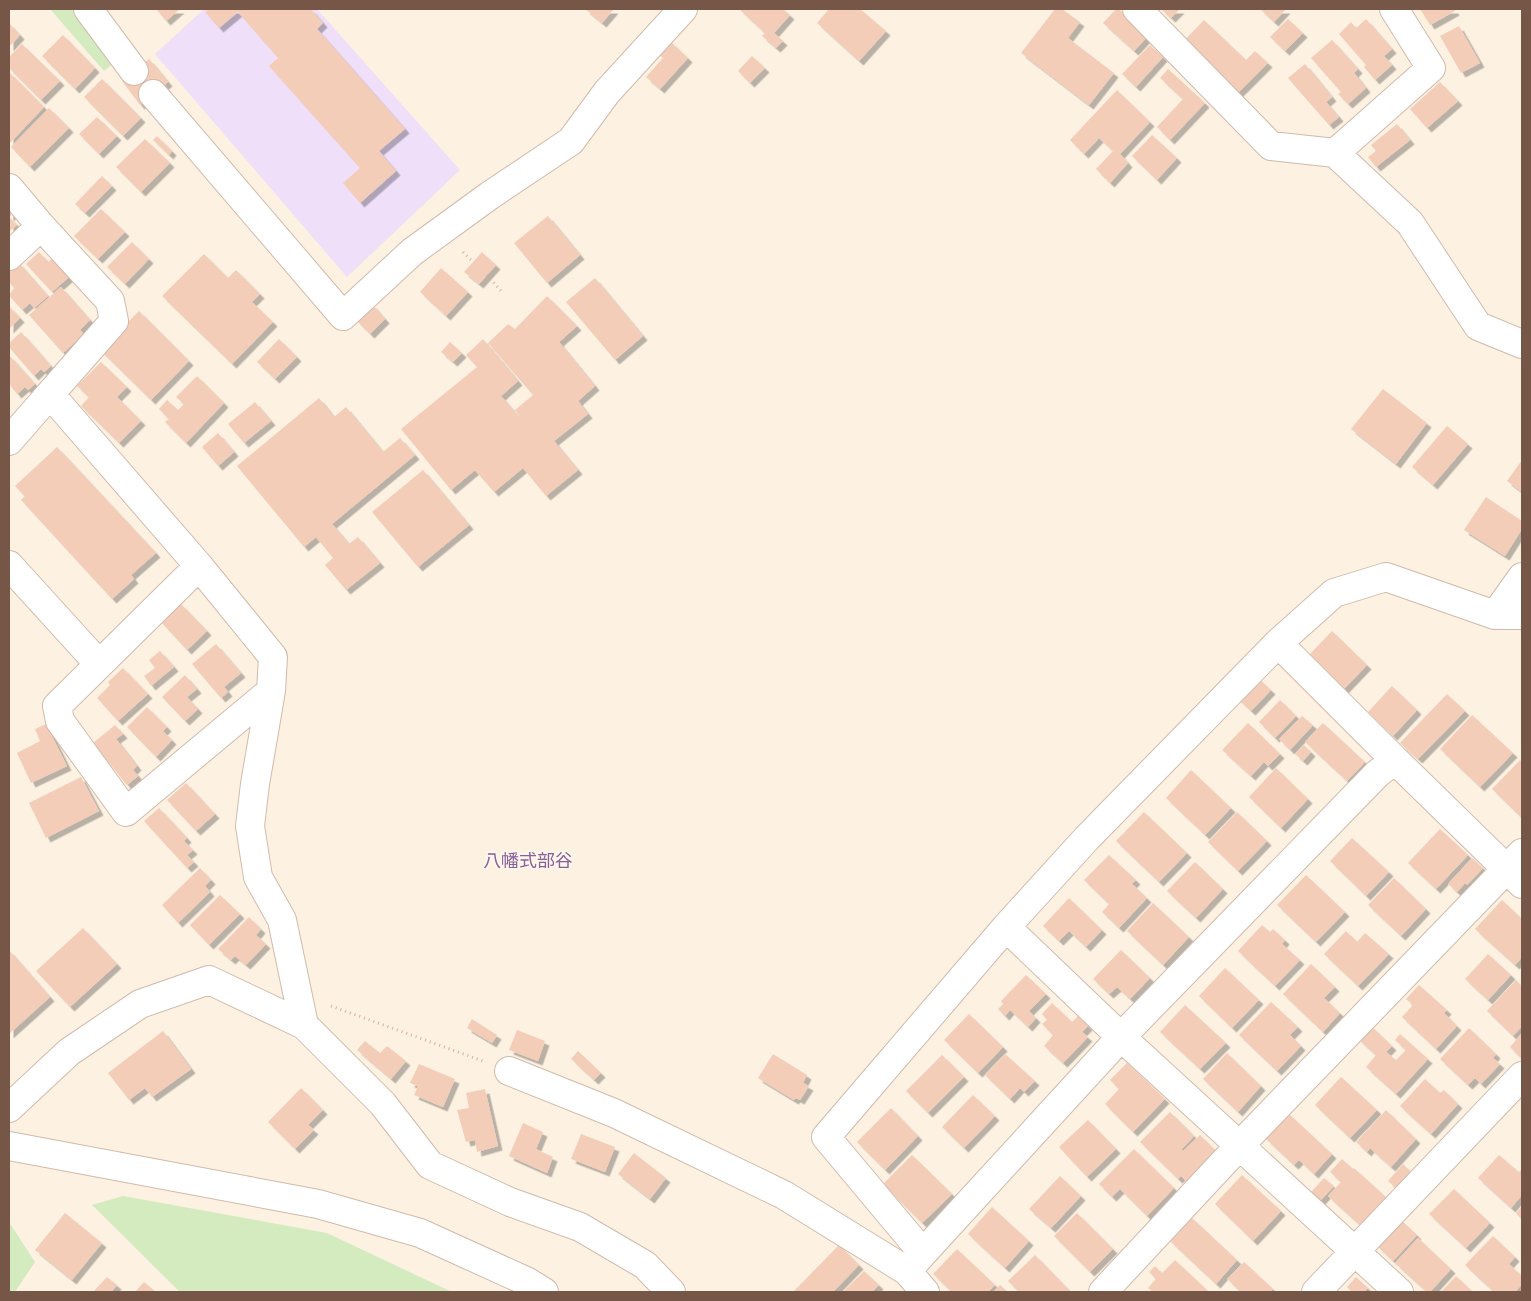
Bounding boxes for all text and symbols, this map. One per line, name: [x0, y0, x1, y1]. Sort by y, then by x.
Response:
district label: 八幡式部谷: [483, 850, 573, 871]

